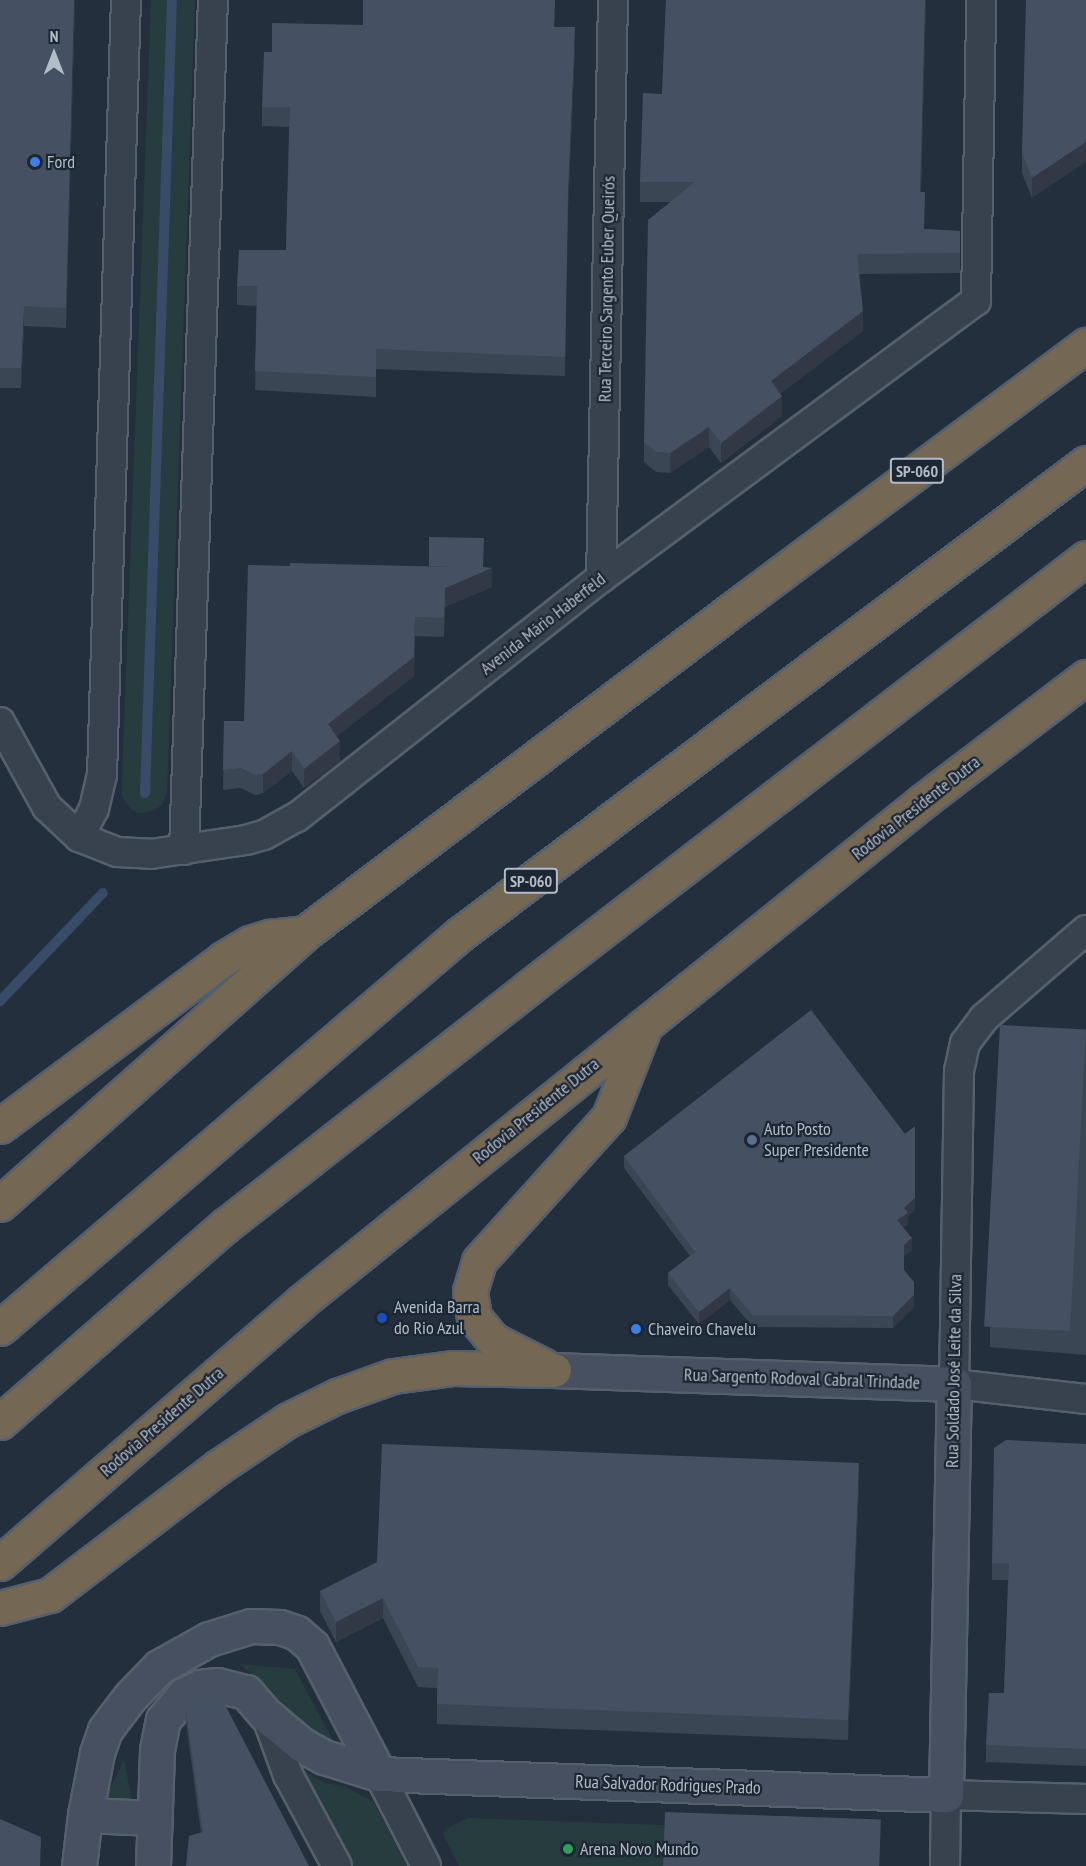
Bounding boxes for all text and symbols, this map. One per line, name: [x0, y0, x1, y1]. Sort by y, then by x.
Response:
north arrow: [24, 24, 84, 84]
text: N: [50, 26, 58, 46]
place label: Ford: [47, 151, 75, 173]
marker: Ford: [28, 155, 42, 169]
street label: Rua Terceiro Sargento Euber Queirós: [594, 175, 620, 403]
road number: SP-060: [888, 458, 946, 484]
street label: Avenida Mário Haberfeld: [476, 568, 610, 680]
street label: Rodovia Presidente Dutra: [848, 751, 984, 865]
road number: SP-060: [502, 868, 560, 894]
street label: Rodovia Presidente Dutra: [468, 1053, 604, 1169]
place label: Auto Posto Super Presidente: [764, 1119, 869, 1162]
marker: Auto Posto Super Presidente: [745, 1133, 759, 1147]
street label: Rua Soldado José Leite da Silva: [942, 1274, 966, 1468]
place label: Avenida Barra do Rio Azul: [394, 1297, 480, 1340]
marker: Avenida Barra do Rio Azul: [375, 1311, 389, 1325]
place label: Chaveiro Chavelu: [648, 1318, 756, 1340]
marker: Chaveiro Chavelu: [629, 1322, 643, 1336]
street label: Rodovia Presidente Dutra: [96, 1363, 228, 1481]
street label: Rua Sargento Rodoval Cabral Trindade: [683, 1364, 921, 1394]
street label: Rua Salvador Rodrigues Prado: [575, 1771, 761, 1799]
place label: Arena Novo Mundo: [580, 1838, 698, 1860]
marker: Arena Novo Mundo: [561, 1842, 575, 1856]

